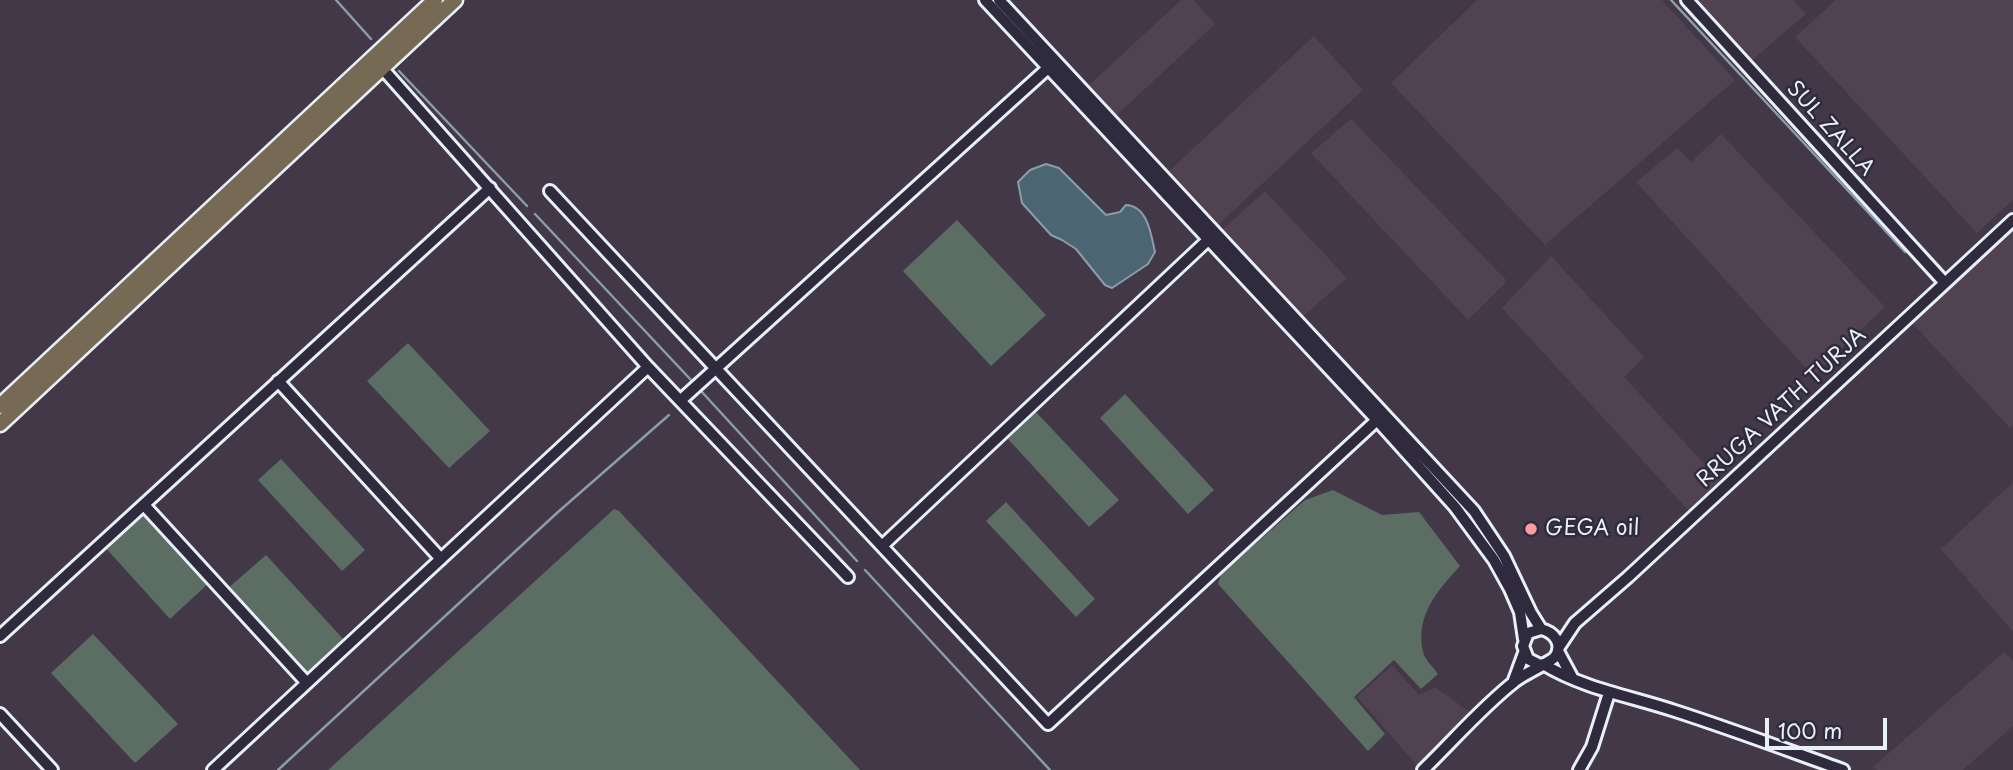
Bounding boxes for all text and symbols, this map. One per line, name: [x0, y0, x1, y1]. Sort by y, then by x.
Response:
street label: SUL ZALLA: [1781, 77, 1879, 181]
street label: RRUGA VATH TURJA: [1692, 323, 1872, 493]
place label: GEGA oil: [1545, 516, 1639, 542]
marker: GEGA oil: [1523, 521, 1539, 537]
scale bar: [1768, 704, 1890, 748]
text: 100 m: [1778, 714, 1842, 746]

